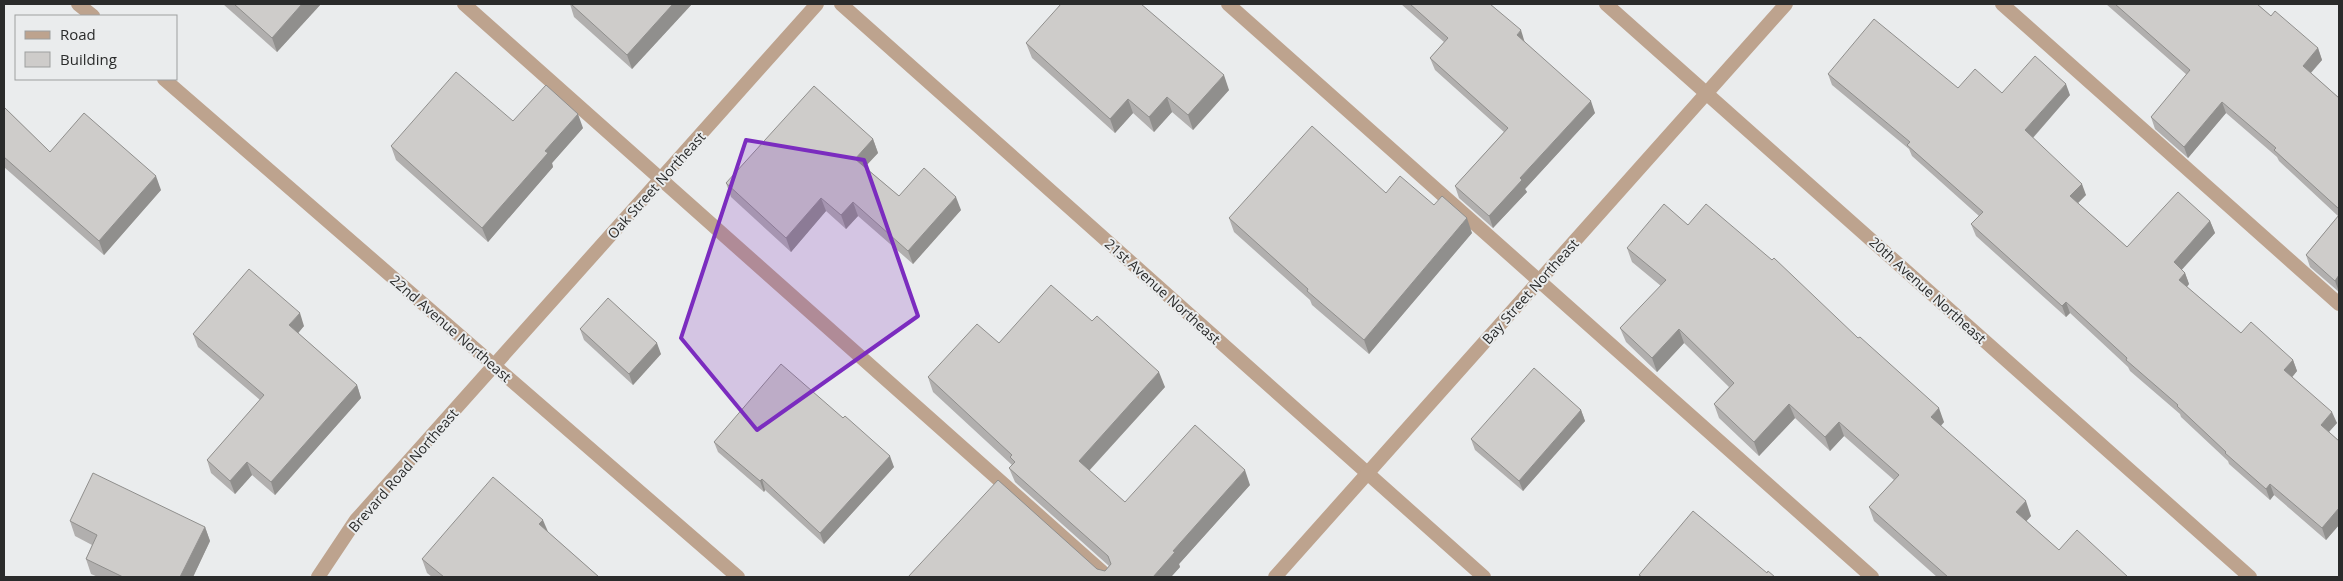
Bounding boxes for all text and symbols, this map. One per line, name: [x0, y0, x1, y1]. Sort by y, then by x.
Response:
legend: [15, 15, 178, 80]
text: Road: [60, 24, 96, 44]
text: Building: [60, 49, 117, 69]
street label: Oak Street Northeast: [603, 127, 709, 243]
street label: 20th Avenue Northeast: [1865, 232, 1991, 348]
street label: 21st Avenue Northeast: [1101, 234, 1225, 348]
street label: Bay Street Northeast: [1478, 234, 1582, 348]
street label: 22nd Avenue Northeast: [386, 270, 516, 386]
street label: Brevard Road Northeast: [344, 404, 462, 536]

